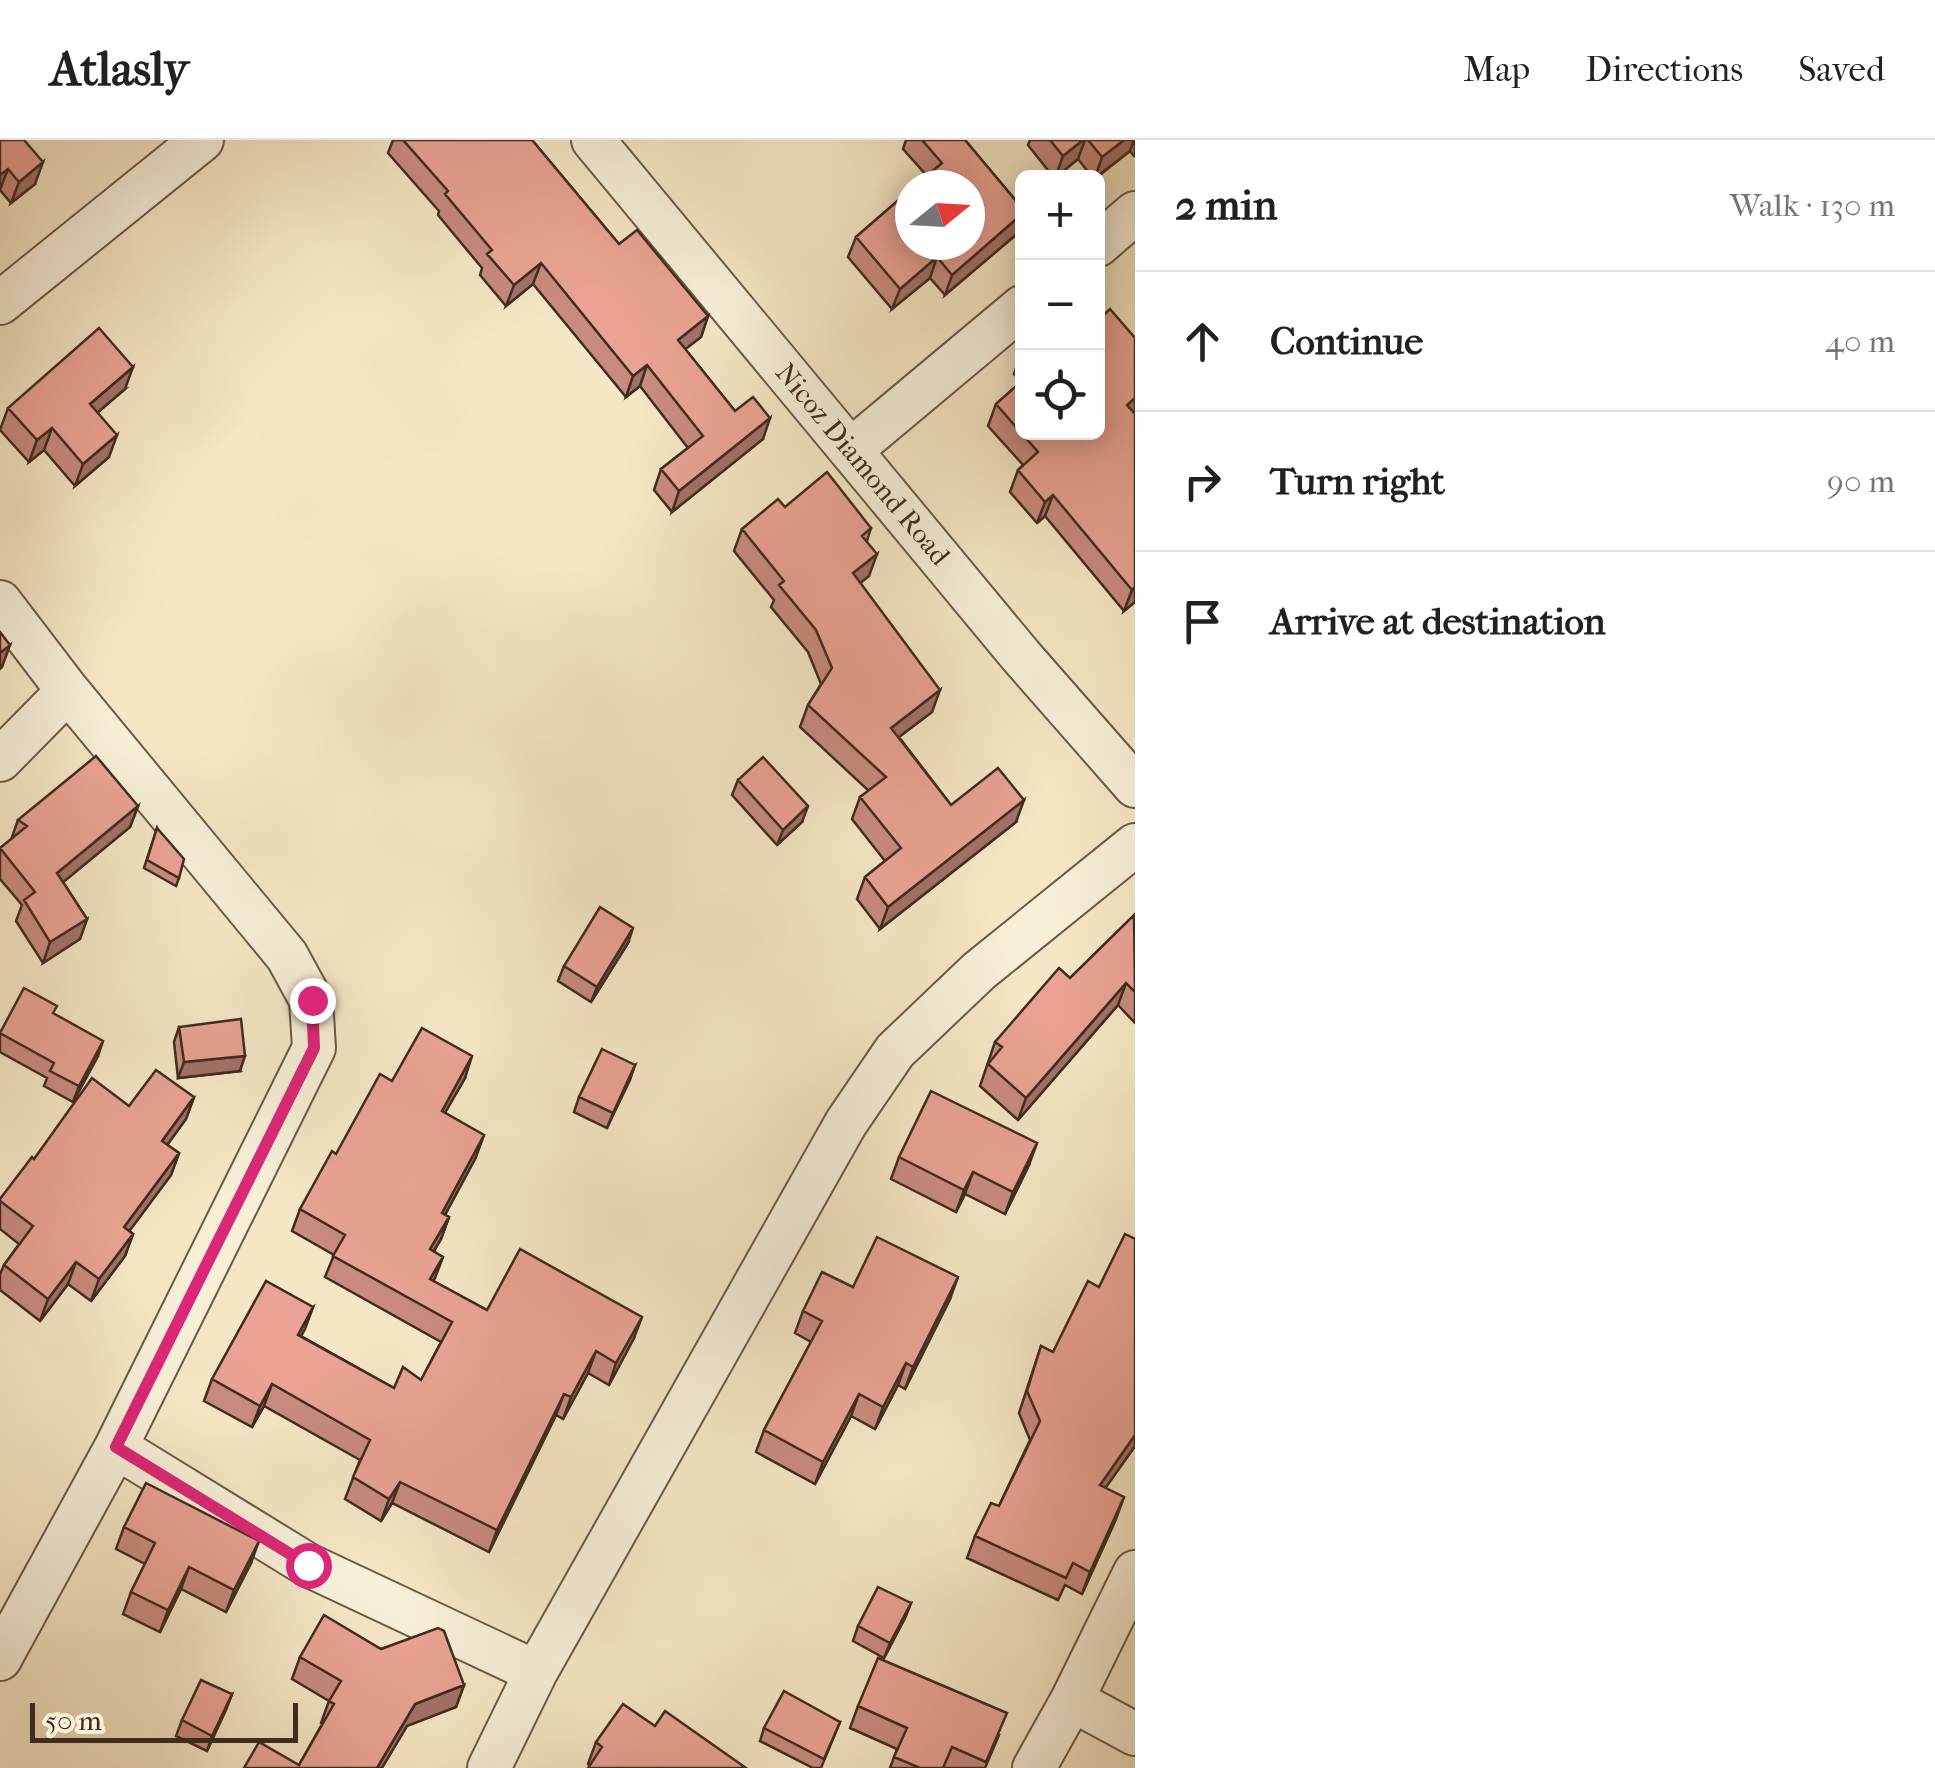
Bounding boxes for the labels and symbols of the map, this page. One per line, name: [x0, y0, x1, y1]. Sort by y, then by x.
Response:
north arrow: [895, 170, 985, 260]
street label: Nicoz Diamond Road: [769, 356, 958, 572]
route end: [290, 978, 336, 1024]
route start: [286, 1543, 332, 1589]
scale bar: [30, 1698, 298, 1742]

